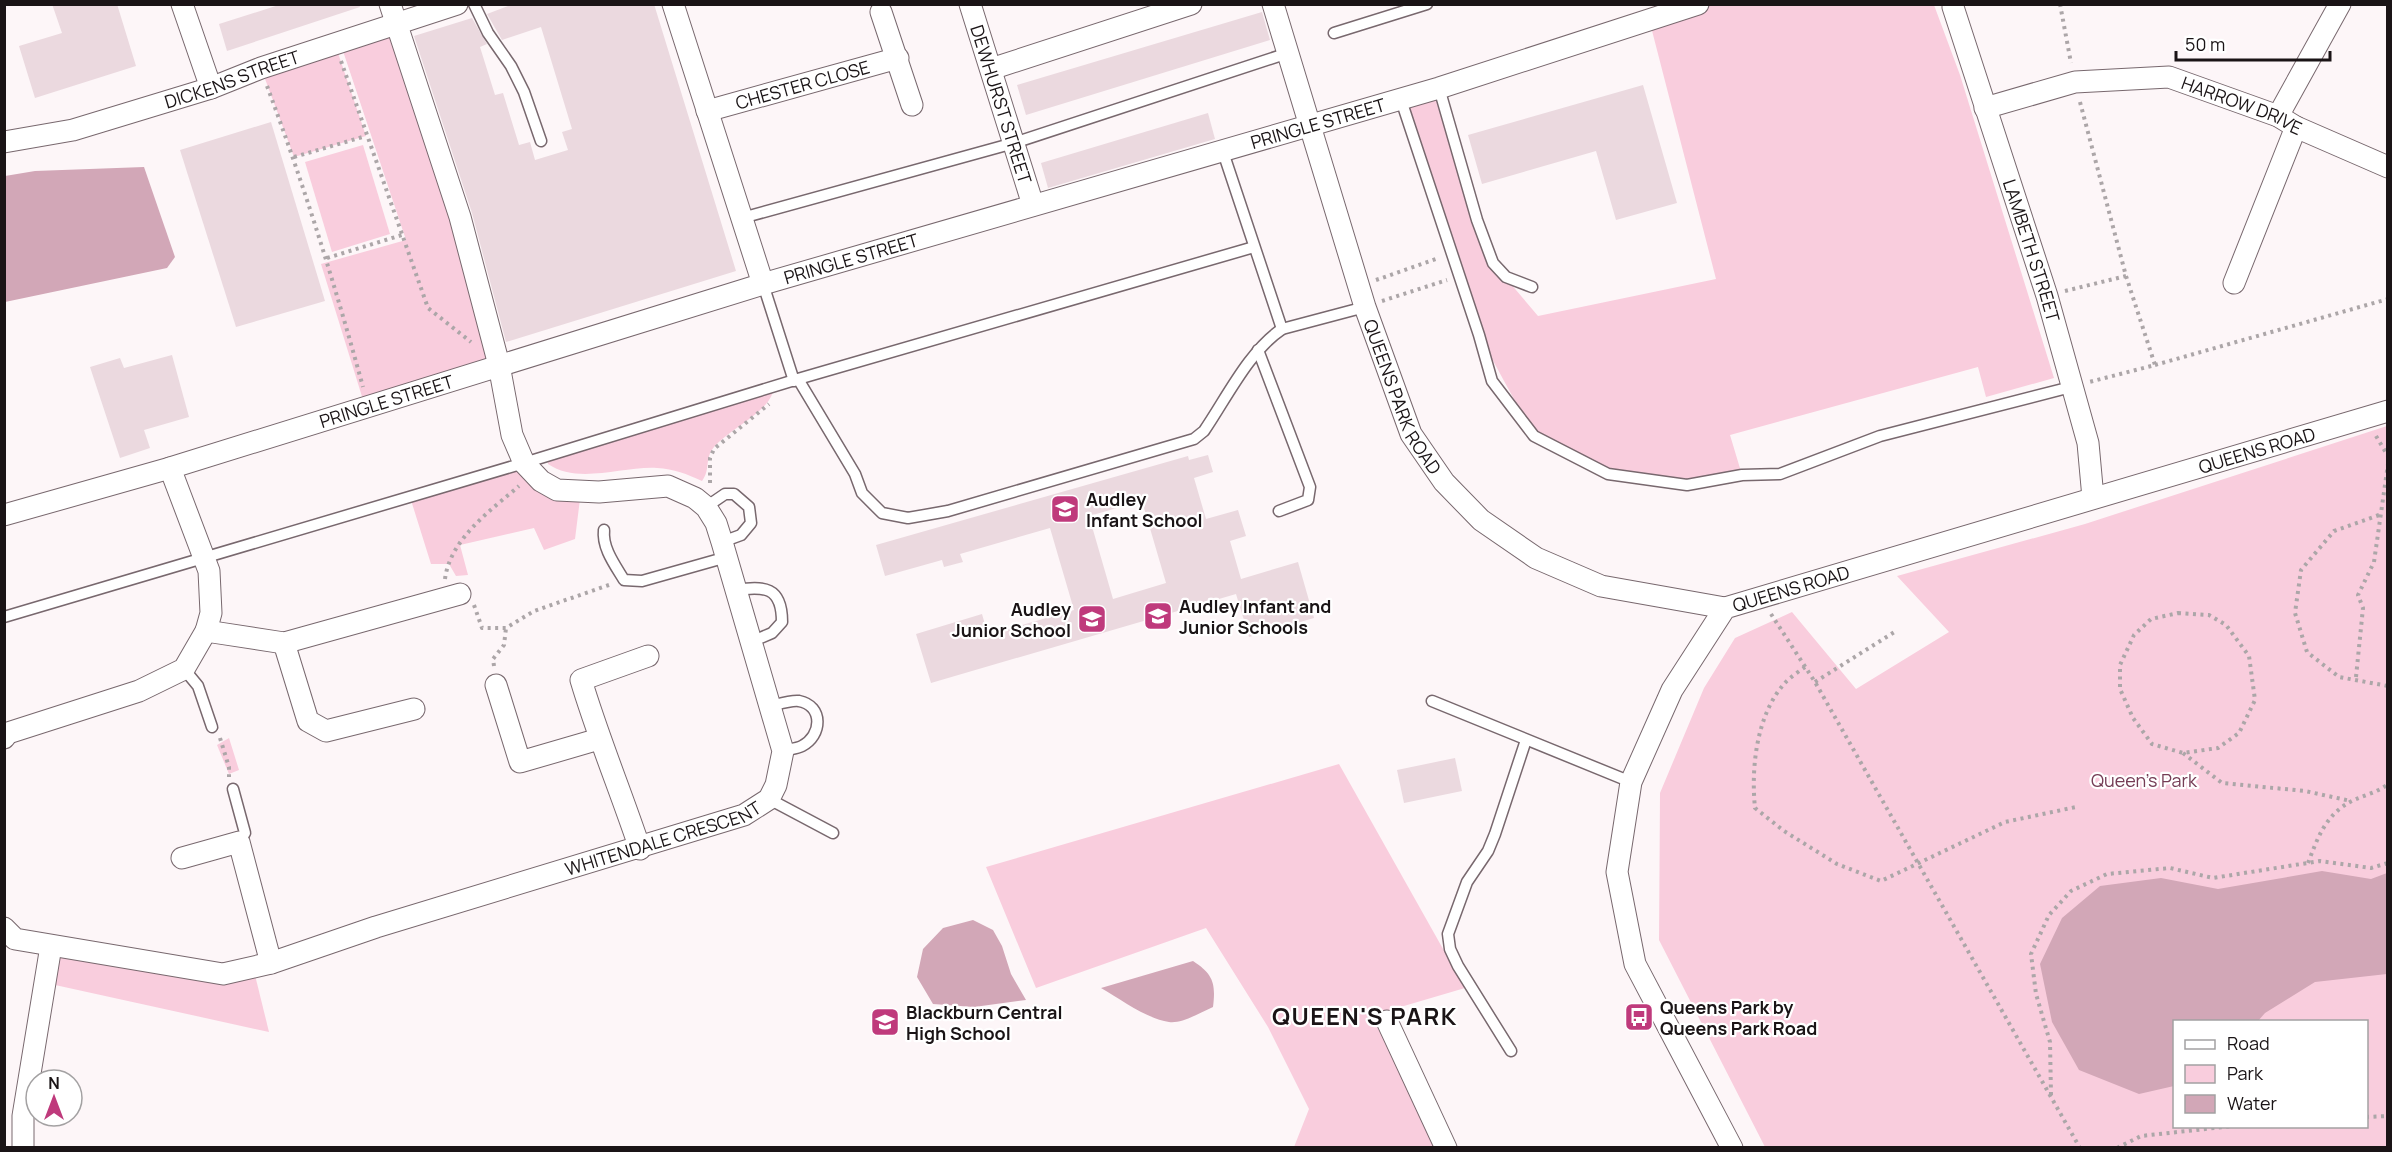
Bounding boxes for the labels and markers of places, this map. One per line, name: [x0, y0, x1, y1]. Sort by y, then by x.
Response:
place label: Audley Infant School: [1086, 487, 1203, 532]
school or university icon: Audley Infant School: [1049, 493, 1081, 525]
place label: Audley Infant and Junior Schools: [1179, 594, 1331, 639]
place label: Audley Junior School: [952, 597, 1071, 642]
school or university icon: Audley Infant and Junior Schools: [1142, 600, 1174, 632]
school or university icon: Audley Junior School: [1076, 603, 1108, 635]
place label: Queens Park by Queens Park Road: [1660, 995, 1817, 1040]
place label: Blackburn Central High School: [906, 1000, 1063, 1045]
bus stop icon: Queens Park by Queens Park Road: [1623, 1001, 1655, 1033]
school or university icon: Blackburn Central High School: [869, 1006, 901, 1038]

